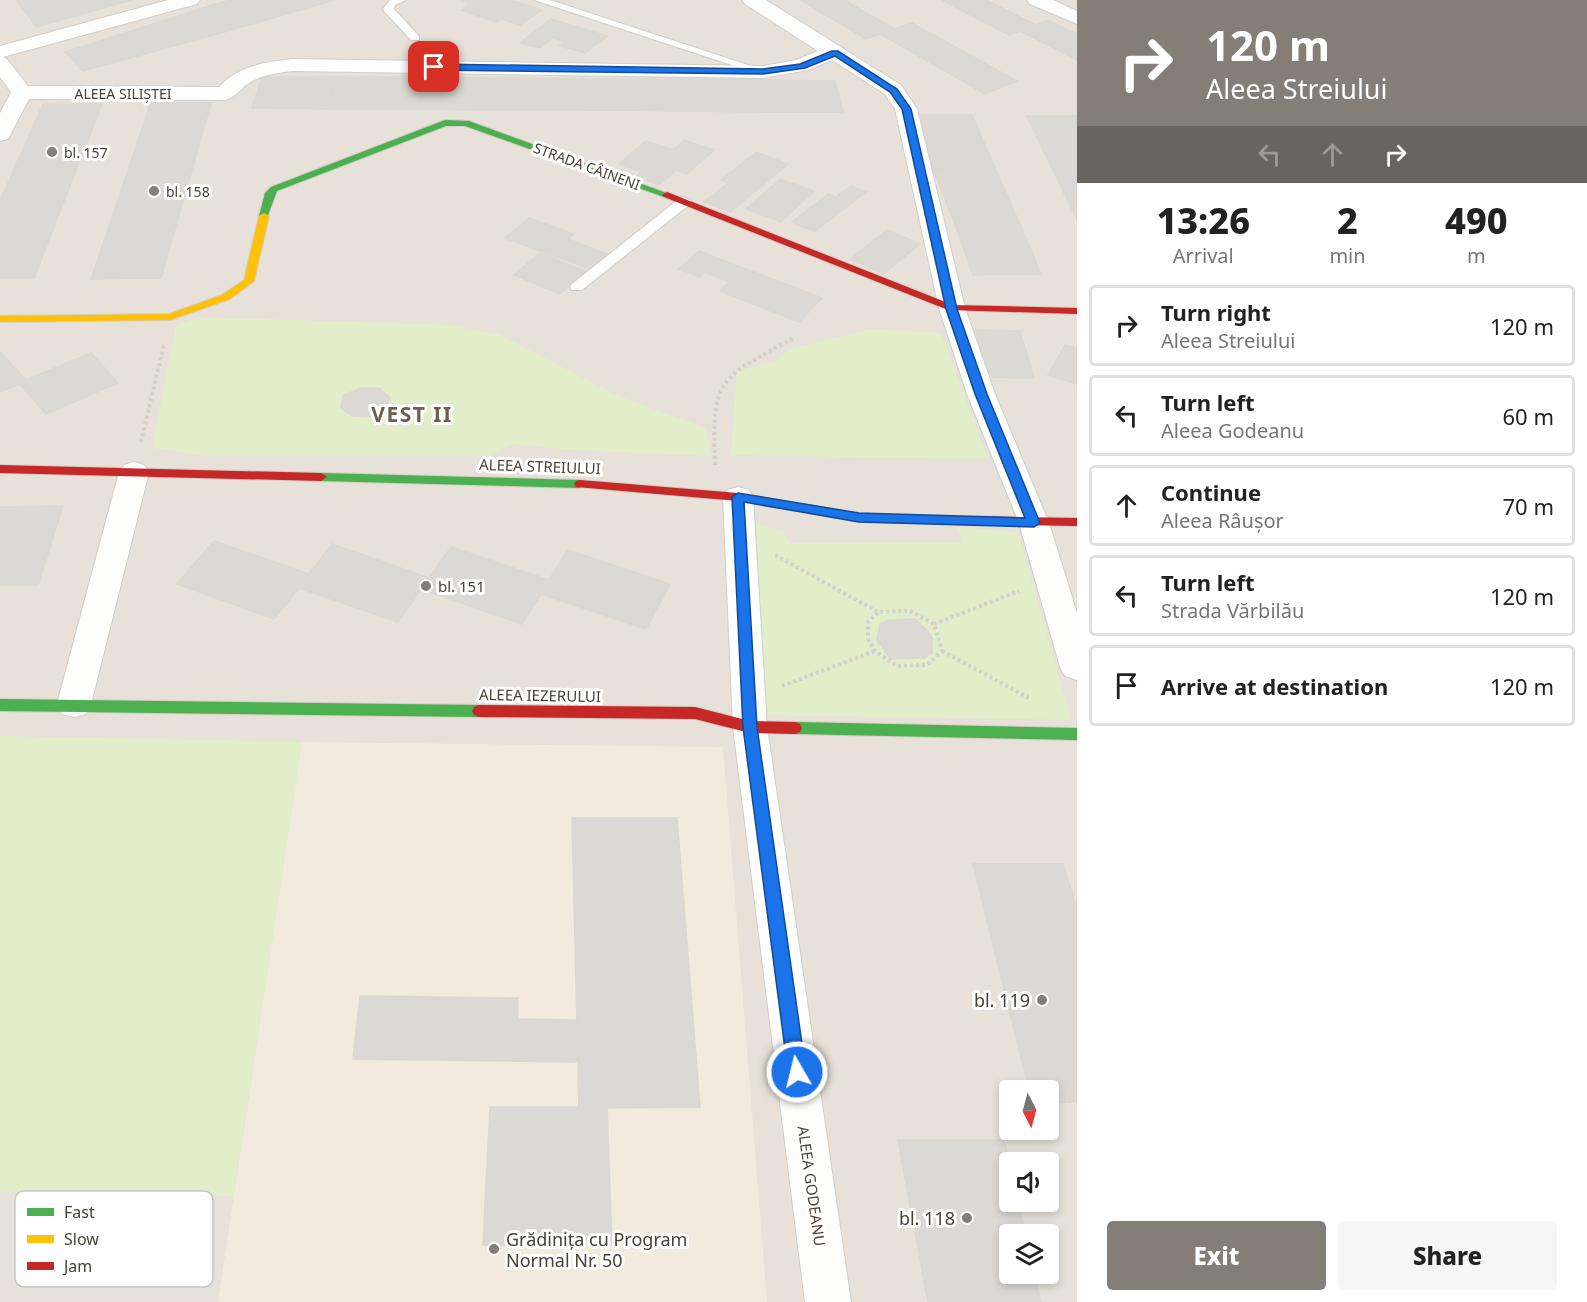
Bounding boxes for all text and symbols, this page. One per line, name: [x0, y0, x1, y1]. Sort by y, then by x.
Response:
text: 120 m: [1206, 16, 1330, 73]
icon: right: [1107, 24, 1185, 102]
pin: [408, 41, 459, 92]
icon: arrive: [417, 50, 450, 83]
text: Aleea Streiului: [1206, 70, 1388, 107]
street label: ALEEA SILIȘTEI: [75, 84, 172, 103]
street label: STRADA CÂINENI: [531, 138, 643, 194]
icon: left: [1253, 138, 1286, 171]
icon: ahead: [1316, 138, 1349, 171]
icon: right: [1379, 138, 1412, 171]
place label: bl. 157: [64, 143, 108, 162]
marker: bl. 157: [45, 145, 59, 159]
place label: bl. 158: [166, 182, 210, 201]
marker: bl. 158: [147, 184, 161, 198]
text: 13:26: [1156, 196, 1250, 245]
text: 2: [1337, 196, 1358, 245]
text: 490: [1445, 196, 1508, 245]
text: Arrival: [1173, 242, 1234, 269]
text: min: [1329, 242, 1366, 269]
text: m: [1467, 242, 1486, 269]
text: Turn right: [1161, 297, 1271, 327]
icon: right: [1110, 309, 1143, 342]
text: 120 m: [1490, 311, 1554, 341]
text: Aleea Streiului: [1161, 327, 1295, 354]
text: Turn left: [1161, 387, 1255, 417]
icon: left: [1110, 399, 1143, 432]
district label: VEST II: [371, 400, 453, 428]
text: 60 m: [1503, 401, 1554, 431]
text: Aleea Godeanu: [1161, 417, 1304, 444]
street label: ALEEA STREIULUI: [479, 454, 601, 478]
text: Continue: [1161, 477, 1261, 507]
icon: ahead: [1110, 489, 1143, 522]
text: 70 m: [1503, 491, 1554, 521]
text: Aleea Râușor: [1161, 507, 1284, 534]
text: Turn left: [1161, 567, 1255, 597]
place label: bl. 151: [438, 576, 485, 596]
marker: bl. 151: [419, 579, 433, 593]
icon: left: [1110, 579, 1143, 612]
text: 120 m: [1490, 581, 1554, 611]
text: Strada Vărbilău: [1161, 597, 1304, 624]
icon: arrive: [1110, 669, 1143, 702]
text: Arrive at destination: [1161, 671, 1388, 701]
text: 120 m: [1490, 671, 1554, 701]
street label: ALEEA IEZERULUI: [479, 684, 601, 706]
place label: bl. 119: [974, 988, 1030, 1012]
marker: bl. 119: [1035, 993, 1049, 1007]
position arrow: [765, 1040, 829, 1104]
north arrow: [999, 1080, 1059, 1140]
map controls: [999, 1080, 1059, 1284]
street label: ALEEA GODEANU: [794, 1124, 830, 1248]
button: sound: [999, 1152, 1059, 1212]
legend: [15, 1191, 213, 1287]
text: Fast: [64, 1201, 95, 1223]
place label: bl. 118: [899, 1206, 955, 1230]
marker: bl. 118: [960, 1211, 974, 1225]
button: Exit: [1107, 1221, 1326, 1290]
button: Share: [1338, 1221, 1557, 1290]
button: layers: [999, 1224, 1059, 1284]
place label: Grădinița cu Program Normal Nr. 50: [506, 1227, 687, 1272]
text: Slow: [64, 1228, 99, 1250]
marker: Grădinița cu Program Normal Nr. 50: [487, 1242, 501, 1256]
text: Jam: [62, 1255, 92, 1277]

